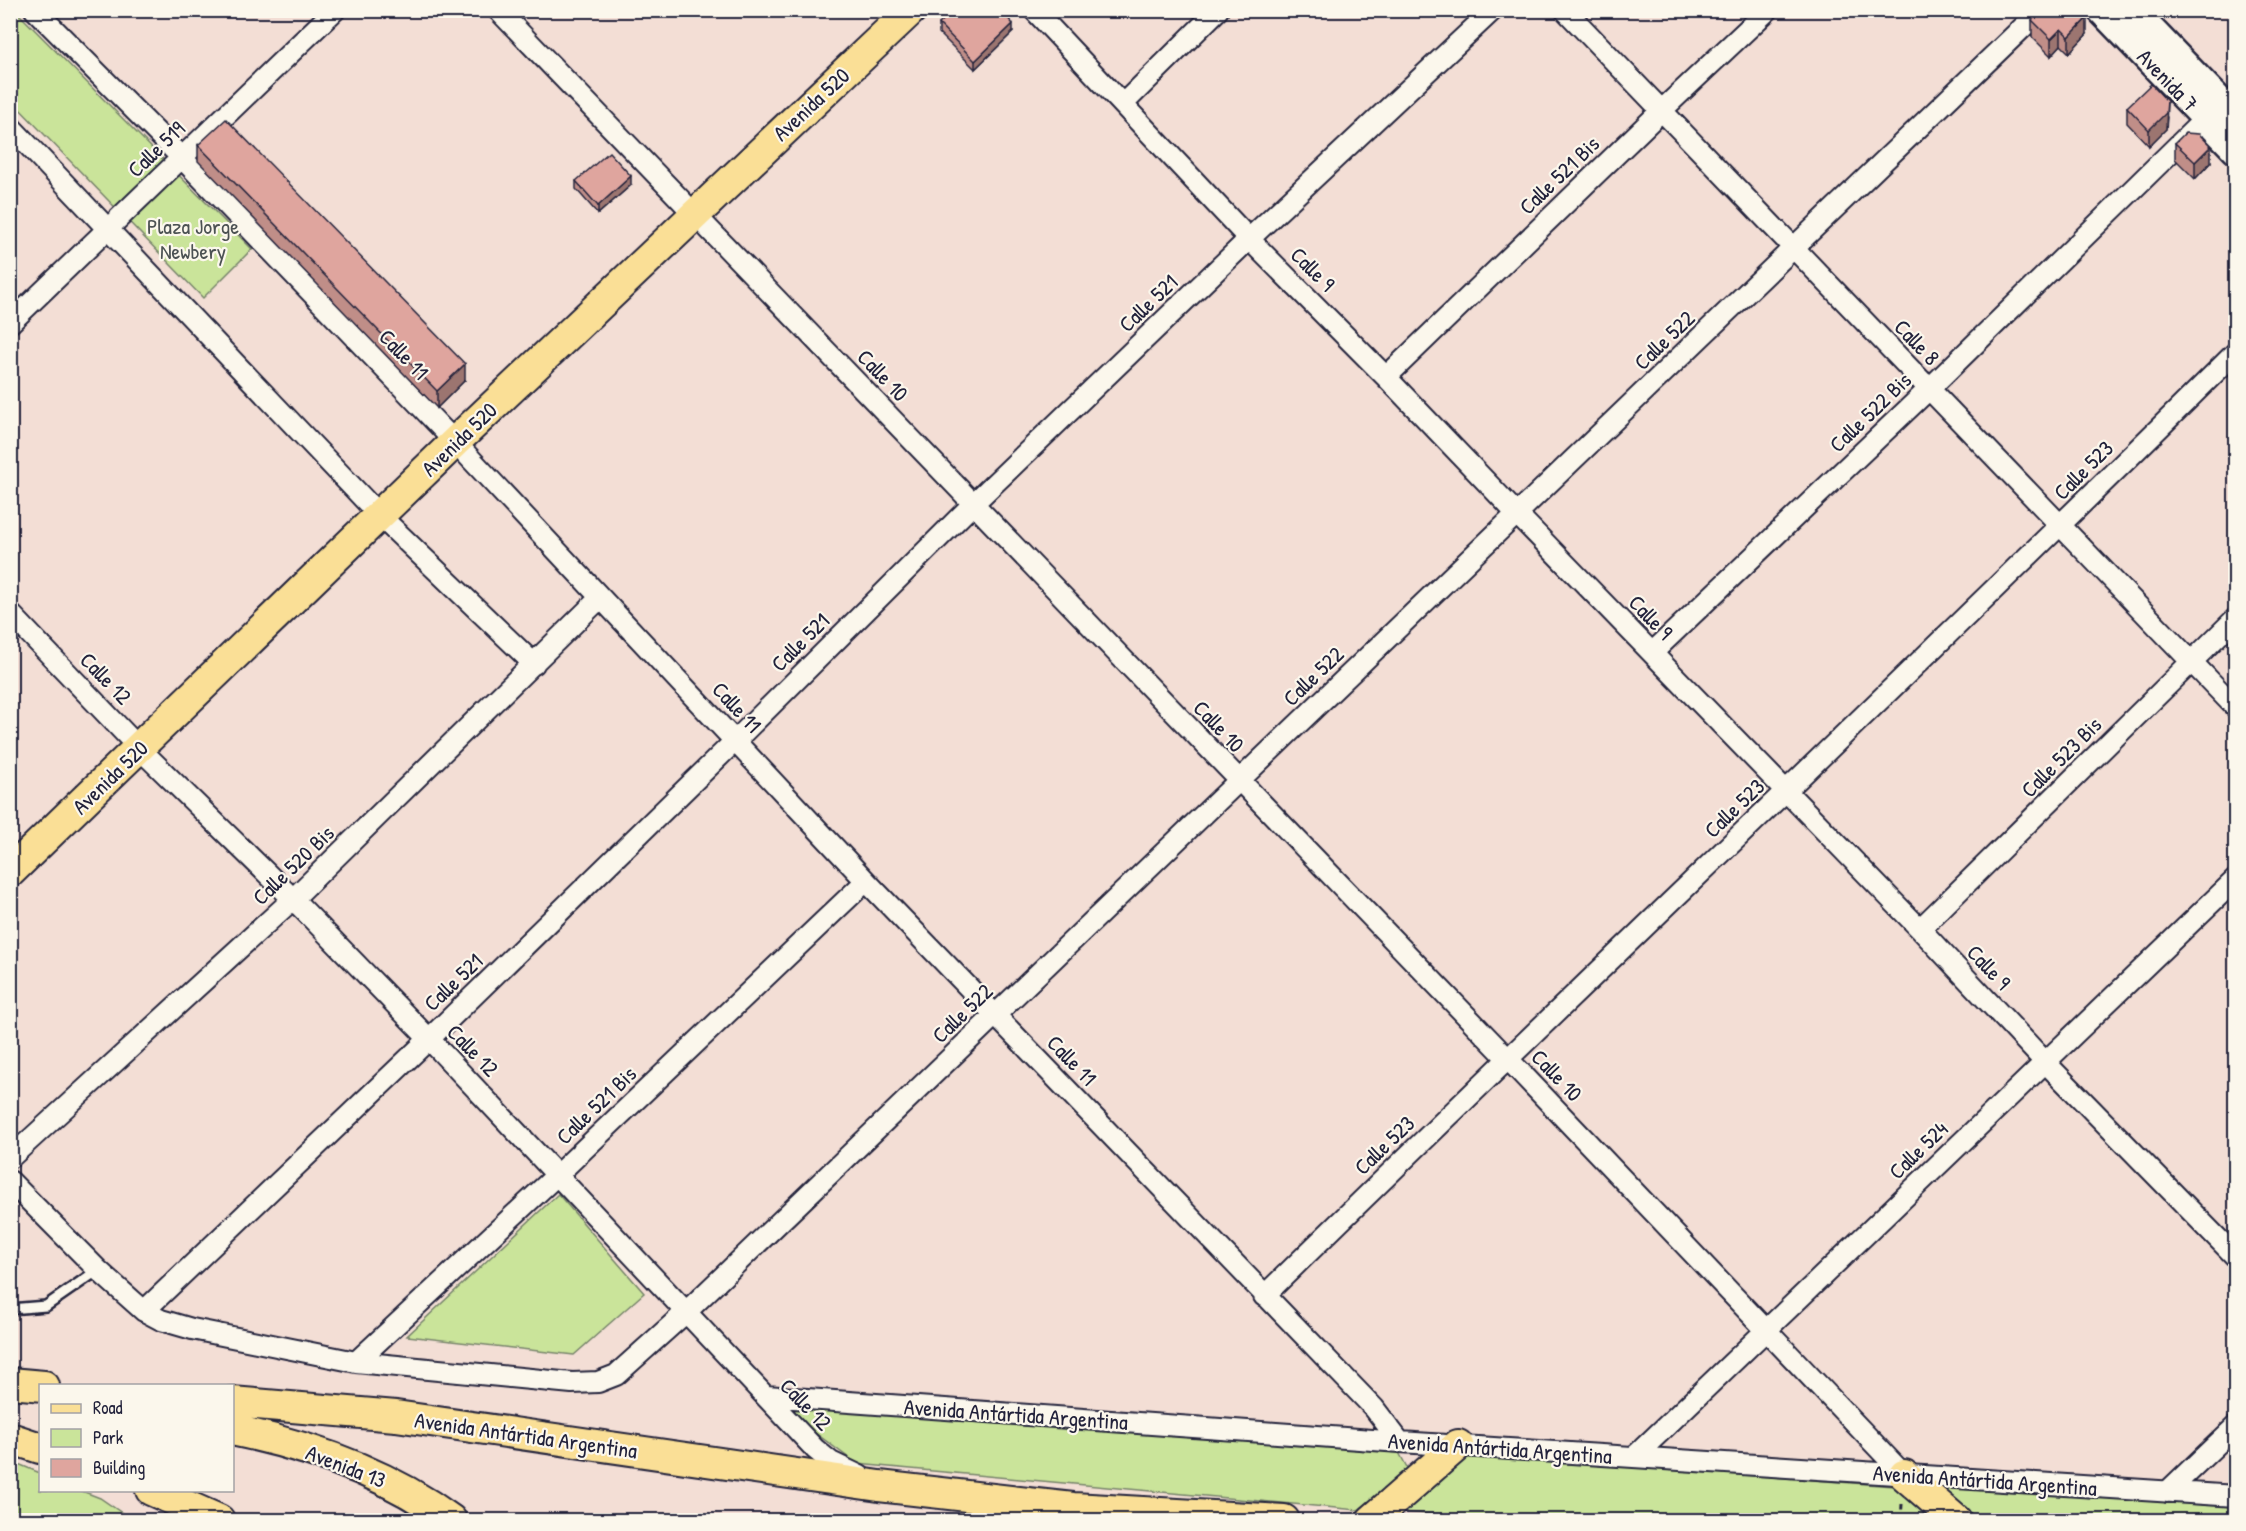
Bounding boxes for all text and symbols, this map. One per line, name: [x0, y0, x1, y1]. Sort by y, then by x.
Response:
street label: Avenida 7: [2131, 42, 2205, 118]
street label: Avenida 520: [766, 61, 856, 147]
street label: Calle 519: [121, 114, 191, 184]
street label: Calle 521 Bis: [1512, 129, 1606, 221]
park label: Plaza Jorge Newbery: [147, 211, 239, 266]
street label: Calle 9: [1284, 240, 1342, 298]
street label: Calle 521: [1112, 267, 1184, 339]
street label: Calle 522: [1627, 303, 1701, 376]
street label: Calle 8: [1888, 312, 1946, 372]
street label: Calle 11: [372, 322, 436, 386]
street label: Calle 10: [851, 342, 915, 408]
street label: Calle 522 Bis: [1822, 365, 1918, 459]
street label: Avenida 520: [414, 395, 504, 483]
street label: Calle 523: [2046, 433, 2120, 507]
street label: Calle 9: [1622, 588, 1680, 646]
street label: Calle 521: [764, 606, 836, 678]
street label: Calle 522: [1276, 639, 1350, 712]
street label: Calle 12: [74, 645, 139, 711]
street label: Calle 11: [706, 675, 768, 739]
street label: Calle 10: [1187, 693, 1251, 759]
street label: Calle 523 Bis: [2014, 710, 2108, 804]
street label: Avenida 520: [65, 733, 155, 821]
street label: Calle 523: [1697, 772, 1771, 844]
street label: Calle 520 Bis: [246, 818, 340, 912]
street label: Calle 9: [1960, 938, 2018, 996]
street label: Calle 521: [417, 946, 489, 1018]
street label: Calle 522: [925, 976, 999, 1049]
street label: Calle 12: [441, 1017, 506, 1083]
street label: Calle 11: [1040, 1028, 1104, 1092]
street label: Calle 10: [1525, 1042, 1589, 1108]
street label: Calle 521 Bis: [549, 1059, 643, 1151]
street label: Calle 523: [1347, 1109, 1421, 1181]
street label: Calle 524: [1882, 1114, 1954, 1186]
street label: Calle 12: [774, 1371, 839, 1437]
legend: [39, 1384, 234, 1492]
street label: Avenida Antártida Argentina: [903, 1391, 1129, 1437]
text: Road: [93, 1395, 123, 1420]
street label: Avenida Antártida Argentina: [413, 1405, 640, 1466]
text: Park: [93, 1425, 124, 1450]
street label: Avenida Antártida Argentina: [1387, 1425, 1613, 1471]
street label: Avenida 13: [302, 1437, 390, 1495]
text: Building: [93, 1455, 145, 1480]
street label: Avenida Antártida Argentina: [1872, 1457, 2098, 1503]

